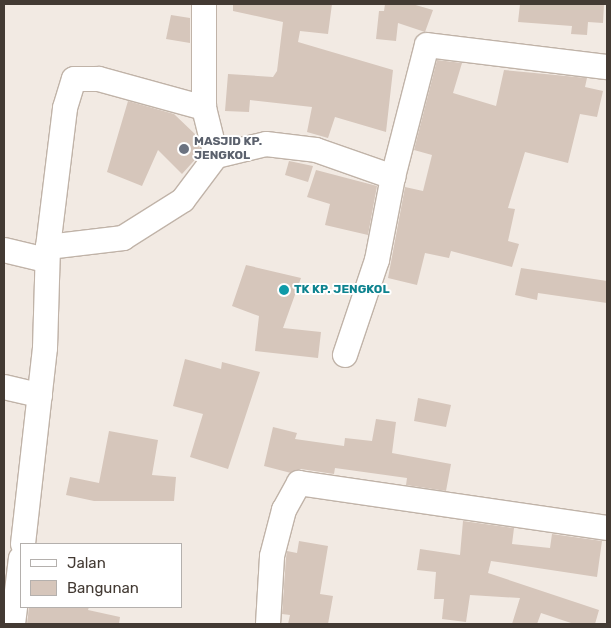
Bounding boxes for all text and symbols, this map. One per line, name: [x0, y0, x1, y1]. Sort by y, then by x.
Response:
place label: MASJID KP. JENGKOL: [194, 135, 262, 163]
marker: MASJID KP. JENGKOL: [178, 143, 190, 155]
place label: TK KP. JENGKOL: [294, 283, 390, 297]
marker: TK KP. JENGKOL: [278, 284, 290, 296]
legend: [20, 543, 182, 608]
text: Jalan: [67, 554, 106, 572]
text: Bangunan: [67, 579, 139, 597]

